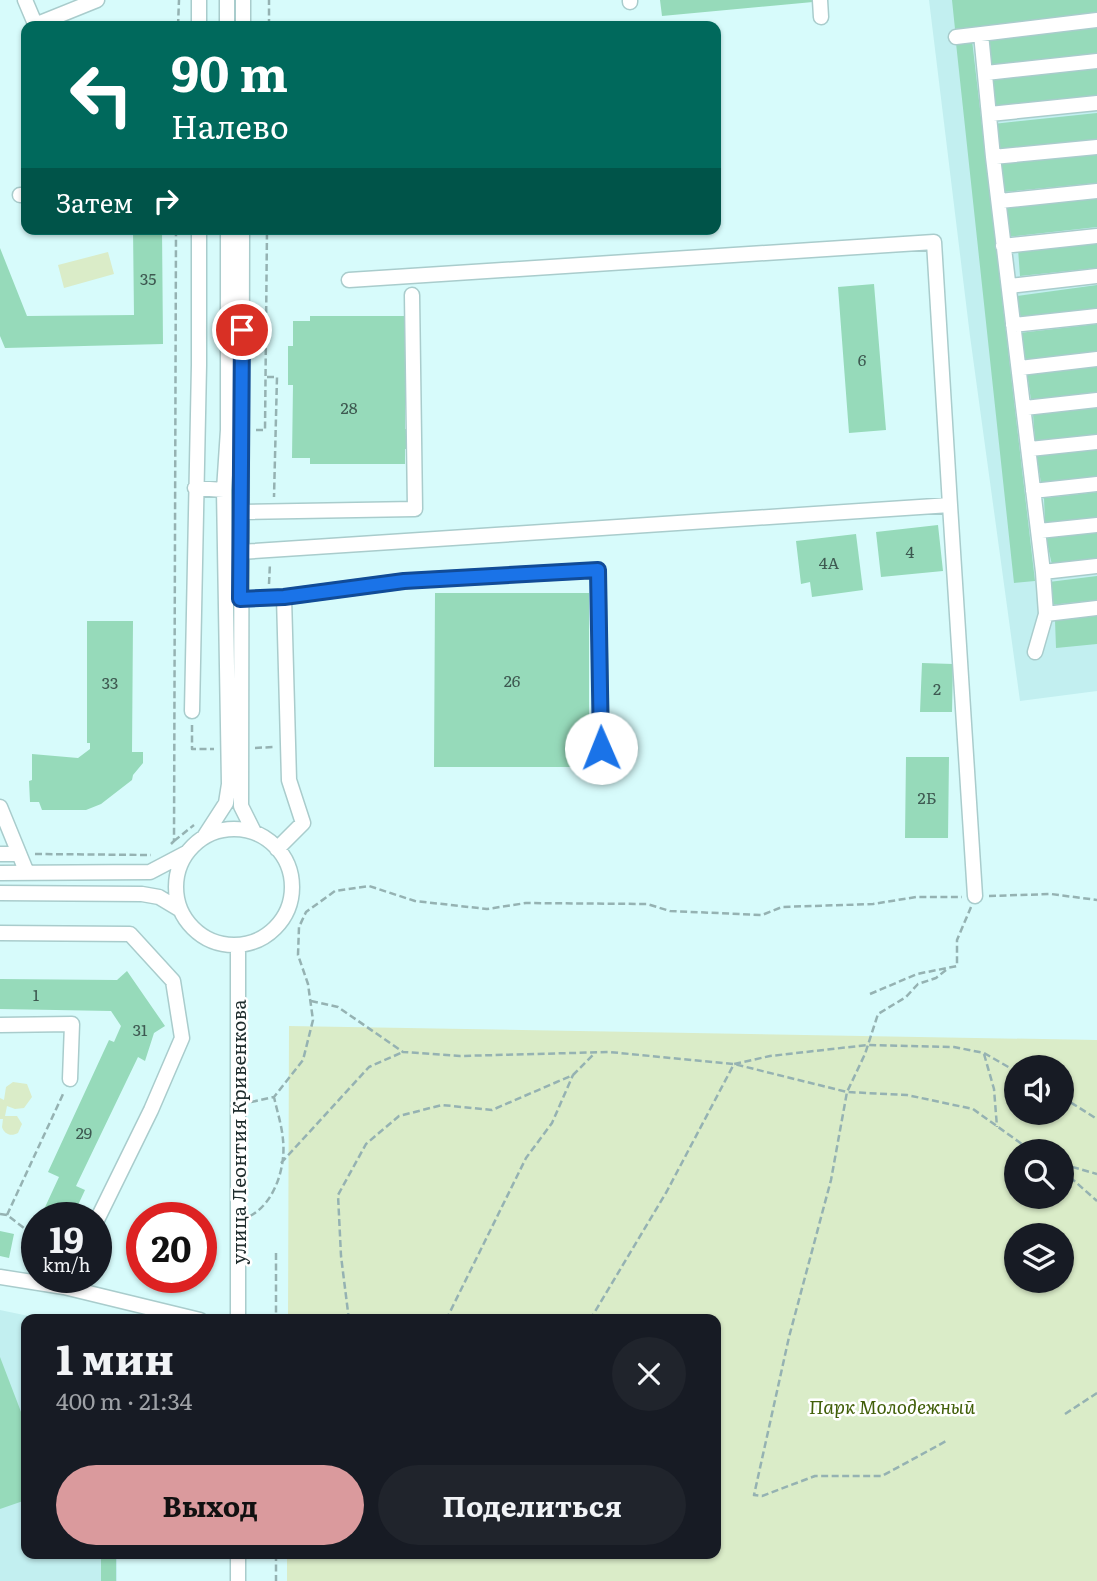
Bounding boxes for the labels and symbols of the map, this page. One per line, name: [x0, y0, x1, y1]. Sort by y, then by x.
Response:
house number: 35: [140, 266, 156, 290]
pin: [212, 300, 272, 360]
house number: 6: [858, 347, 867, 371]
house number: 28: [341, 395, 358, 419]
house number: 4: [906, 539, 915, 563]
house number: 4А: [819, 550, 840, 574]
house number: 26: [504, 668, 521, 692]
house number: 33: [102, 670, 118, 694]
house number: 2: [933, 676, 941, 700]
position arrow: [564, 711, 638, 785]
house number: 2Б: [918, 785, 936, 809]
house number: 1: [33, 982, 40, 1006]
street label: улица Леонтия Кривенкова: [224, 999, 252, 1264]
house number: 31: [132, 1017, 148, 1041]
house number: 29: [76, 1120, 92, 1144]
speed limit sign: 20: [126, 1202, 217, 1293]
park label: Парк Молодежный: [809, 1392, 976, 1420]

